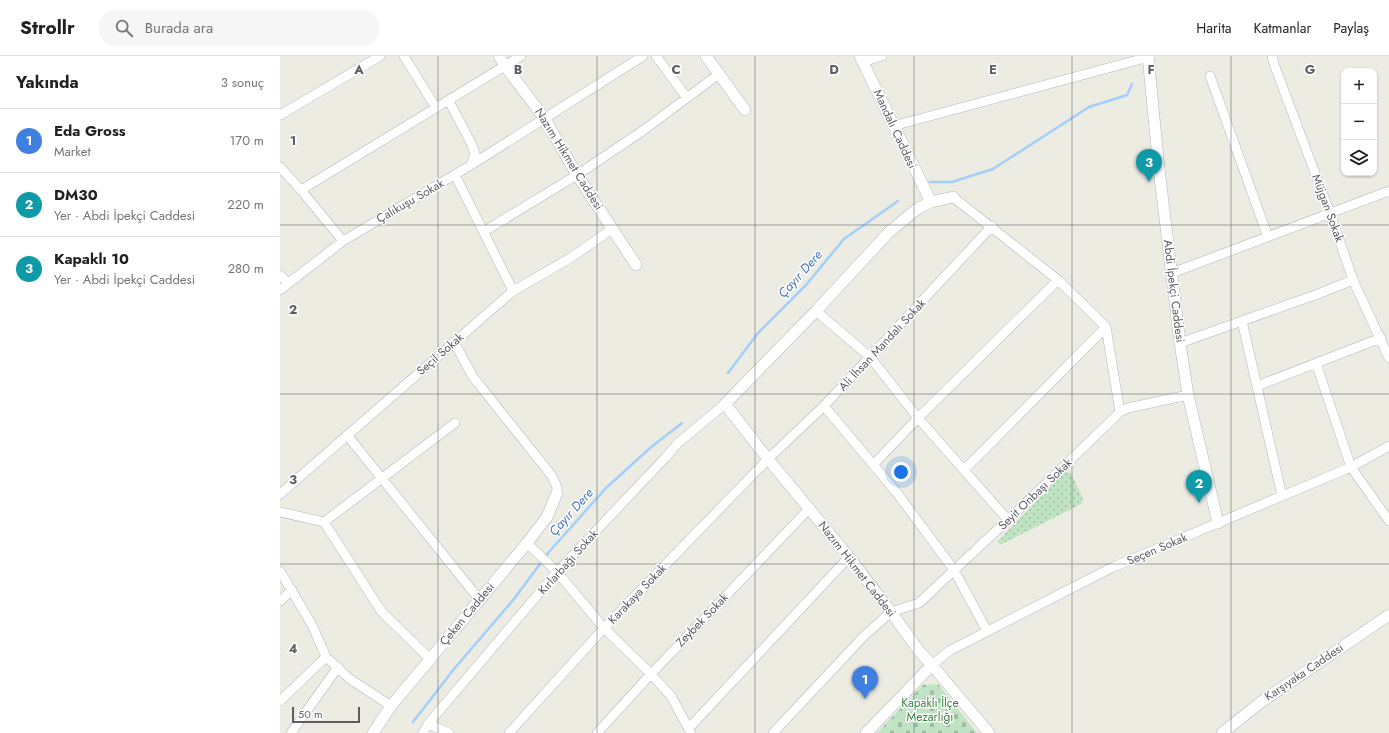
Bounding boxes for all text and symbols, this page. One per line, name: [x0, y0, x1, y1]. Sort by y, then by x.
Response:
search box: [99, 10, 379, 46]
text: Strollr: [20, 14, 75, 41]
icon: search: [113, 17, 135, 39]
text: Burada ara: [145, 17, 213, 39]
text: Harita: [1196, 18, 1232, 38]
text: Katmanlar: [1254, 18, 1311, 38]
text: Paylaş: [1333, 18, 1369, 38]
text: A: [353, 60, 364, 79]
text: B: [514, 60, 523, 79]
text: C: [671, 60, 681, 79]
text: D: [829, 60, 839, 79]
text: E: [989, 60, 997, 79]
text: F: [1147, 60, 1155, 79]
text: G: [1305, 60, 1316, 79]
map controls: [1341, 68, 1377, 176]
button: +: [1341, 68, 1377, 104]
text: Yakında: [16, 70, 79, 94]
text: 3 sonuç: [221, 73, 264, 92]
street label: Mandalı Caddesi: [869, 86, 921, 172]
street label: Nazım Hikmet Caddesi: [530, 104, 608, 214]
button: −: [1341, 104, 1377, 140]
text: Eda Gross: [54, 120, 126, 142]
text: 1: [26, 131, 32, 150]
text: 170 m: [229, 131, 264, 150]
text: 1: [290, 131, 296, 150]
button: layers: [1341, 140, 1377, 176]
text: Market: [54, 142, 91, 161]
pin: 3: [1136, 149, 1162, 182]
street label: Müjgan Sokak: [1307, 172, 1349, 245]
street label: Çalıkuşu Sokak: [373, 174, 448, 228]
text: DM30: [54, 184, 98, 206]
text: 2: [25, 195, 33, 214]
text: 220 m: [227, 195, 264, 214]
text: Yer · Abdi İpekçi Caddesi: [54, 206, 195, 225]
street label: Abdi İpekçi Caddesi: [1159, 238, 1189, 344]
water label: Çayır Dere: [773, 246, 827, 302]
text: Kapaklı 10: [54, 248, 129, 270]
text: 3: [25, 259, 33, 278]
text: 280 m: [228, 259, 264, 278]
text: Yer · Abdi İpekçi Caddesi: [54, 270, 195, 289]
street label: Ali İhsan Mandalı Sokak: [834, 294, 930, 395]
text: 2: [289, 300, 297, 319]
street label: Seçil Sokak: [412, 328, 468, 380]
street label: Seyit Onbaşı Sokak: [994, 453, 1077, 534]
your location: [891, 462, 911, 482]
text: 3: [289, 470, 297, 489]
pin: 2: [1186, 470, 1212, 503]
water label: Çayır Dere: [544, 484, 598, 540]
street label: Nazım Hikmet Caddesi: [814, 517, 900, 621]
street label: Kırlarbağı Sokak: [534, 525, 603, 599]
street label: Seçen Sokak: [1124, 528, 1191, 570]
street label: Karakaya Sokak: [604, 559, 671, 628]
street label: Çeken Caddesi: [435, 579, 499, 649]
street label: Zeybek Sokak: [672, 588, 733, 651]
text: 4: [288, 639, 298, 658]
street label: Karşıyaka Caddesi: [1261, 639, 1347, 705]
pin: 1: [852, 666, 878, 699]
park label: Kapaklı İlçe Mezarlığı: [901, 694, 959, 726]
scale bar: [292, 705, 360, 724]
text: 50 m: [298, 706, 323, 722]

